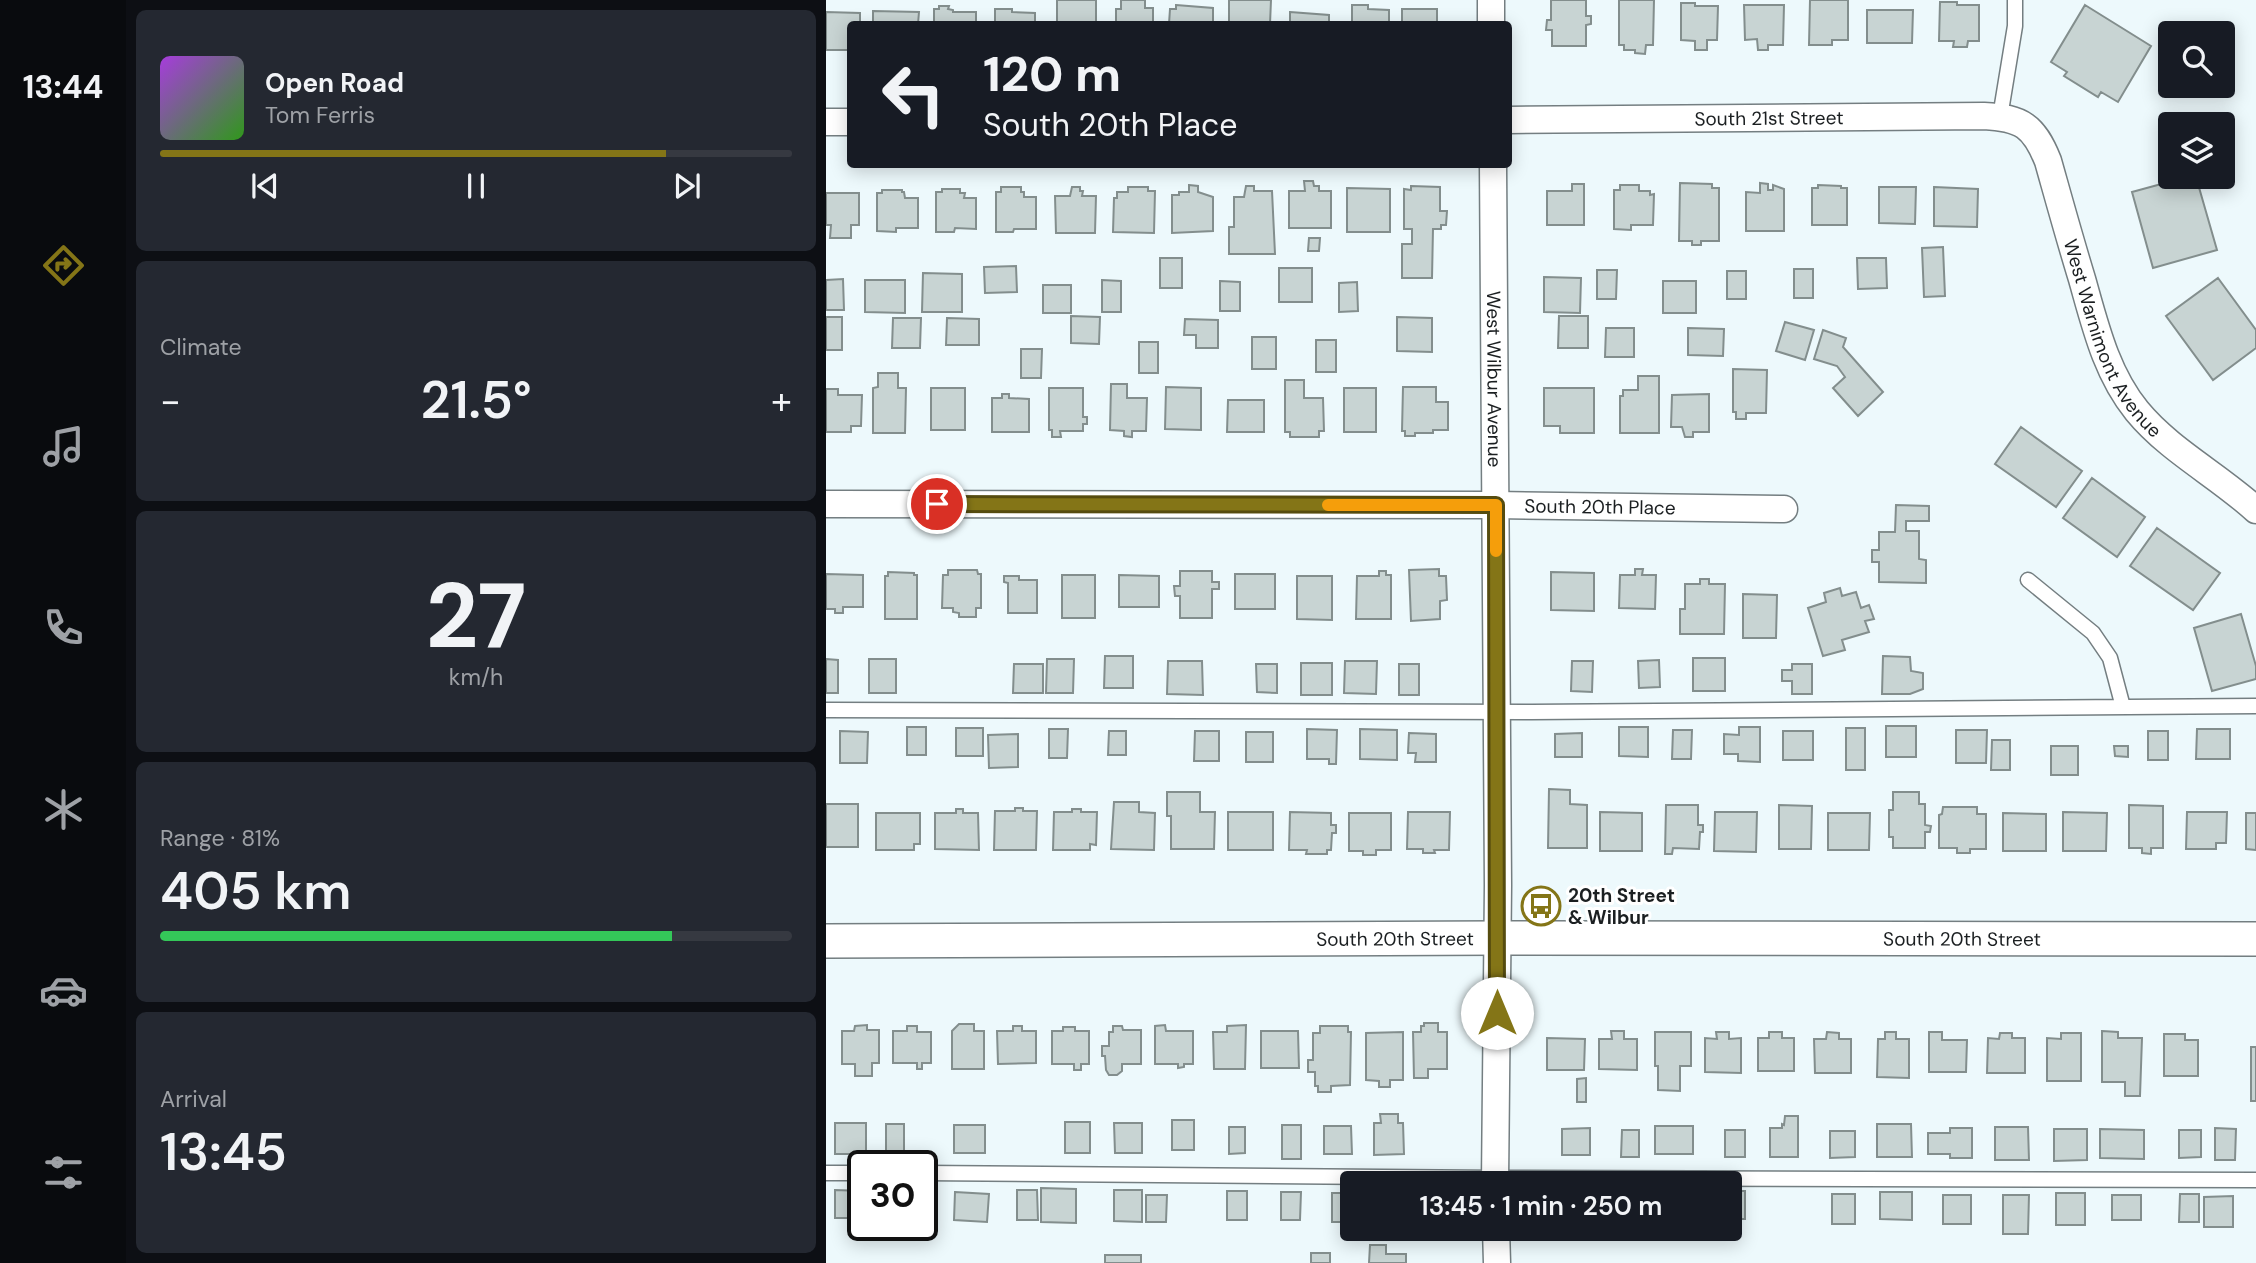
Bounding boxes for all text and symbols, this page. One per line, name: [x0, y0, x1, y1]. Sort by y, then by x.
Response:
map controls: [2158, 21, 2235, 189]
button: search: [2158, 21, 2235, 98]
text: 120 m: [983, 42, 1121, 106]
icon: left: [868, 49, 959, 140]
text: 13:44: [23, 66, 103, 108]
text: Open Road: [265, 66, 404, 100]
text: Tom Ferris: [265, 100, 375, 130]
text: South 20th Place: [983, 104, 1237, 146]
street label: South 21st Street: [1694, 105, 1844, 131]
button: layers: [2158, 112, 2235, 189]
icon: previous: [246, 167, 284, 205]
icon: pause: [457, 167, 495, 205]
icon: next: [668, 167, 706, 205]
street label: West Warnimont Avenue: [2058, 236, 2167, 443]
icon: directions: [39, 241, 88, 290]
street label: West Wilbur Avenue: [1481, 291, 1507, 467]
text: Climate: [160, 332, 242, 362]
text: 21.5°: [420, 366, 532, 434]
text: −: [160, 376, 181, 426]
text: +: [771, 376, 792, 426]
icon: music: [39, 422, 88, 471]
pin: [907, 474, 967, 534]
icon: arrive: [918, 485, 956, 523]
street label: South 20th Place: [1524, 493, 1676, 520]
text: 27: [426, 557, 526, 675]
icon: phone: [39, 603, 88, 652]
text: km/h: [449, 662, 503, 692]
icon: climate: [39, 785, 88, 834]
text: Range · 81%: [160, 823, 280, 853]
text: 405 km: [160, 857, 351, 925]
place label: 20th Street & Wilbur: [1568, 883, 1675, 930]
bus stop icon: 20th Street & Wilbur: [1520, 885, 1562, 927]
street label: South 20th Street: [1316, 926, 1474, 952]
street label: South 20th Street: [1883, 927, 2041, 952]
icon: car: [39, 966, 88, 1015]
position arrow: [1460, 976, 1534, 1050]
text: Arrival: [160, 1084, 227, 1114]
text: 13:45: [160, 1118, 287, 1186]
icon: filters: [39, 1148, 88, 1197]
speed limit sign: 30: [847, 1150, 938, 1241]
text: 13:45 · 1 min · 250 m: [1420, 1189, 1662, 1223]

